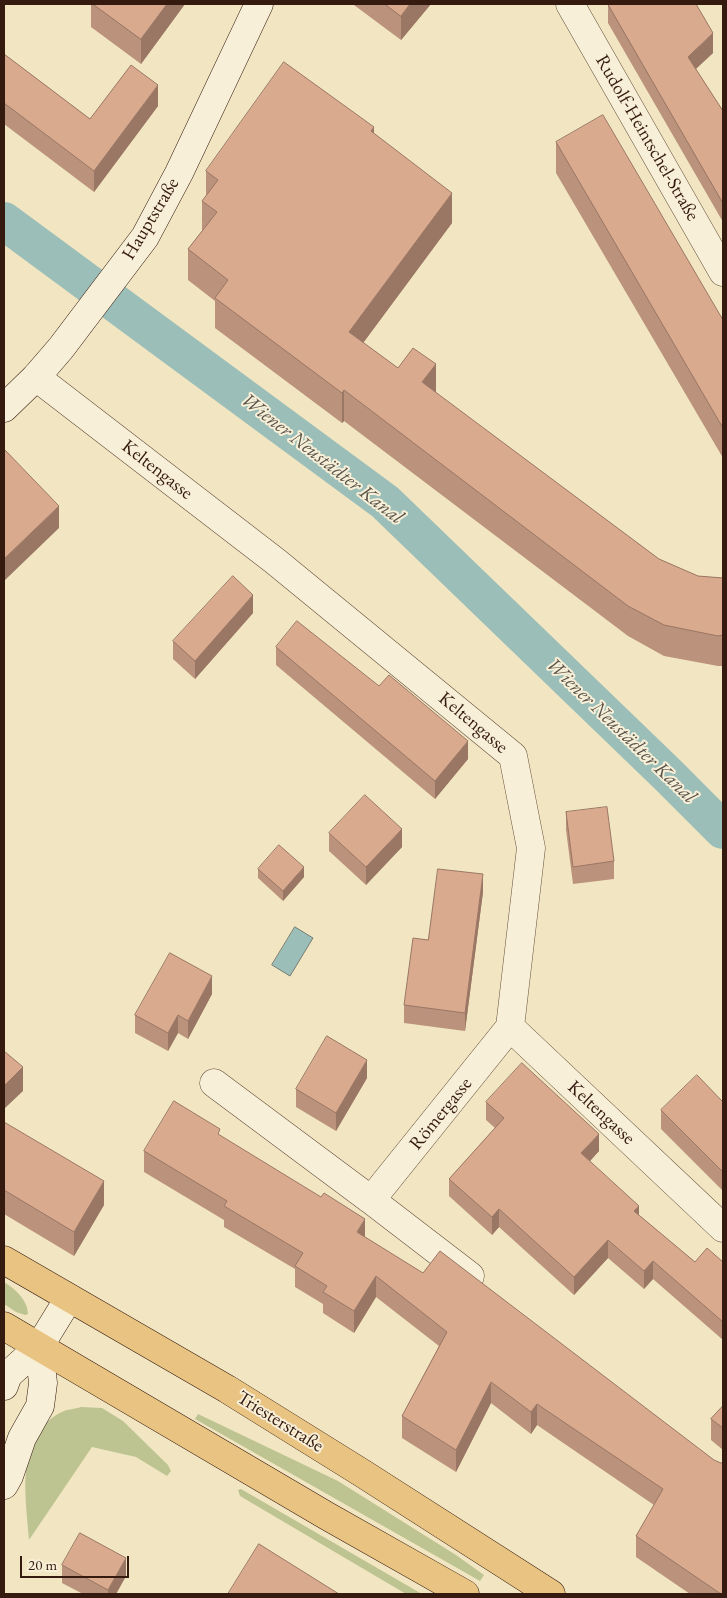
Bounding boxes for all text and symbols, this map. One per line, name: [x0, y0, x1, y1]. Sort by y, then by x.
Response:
street label: Rudolf-Heintschel-Straße: [590, 51, 704, 225]
street label: Hauptstraße: [118, 174, 184, 264]
water label: Wiener Neustädter Kanal: [236, 388, 408, 530]
street label: Keltengasse: [117, 435, 197, 505]
water label: Wiener Neustädter Kanal: [541, 653, 701, 809]
street label: Keltengasse: [434, 687, 512, 759]
street label: Römergasse: [405, 1073, 477, 1155]
street label: Keltengasse: [563, 1076, 639, 1150]
street label: Triesterstraße: [232, 1386, 328, 1458]
scale bar: [22, 1546, 131, 1578]
text: 20 m: [28, 1555, 57, 1574]

